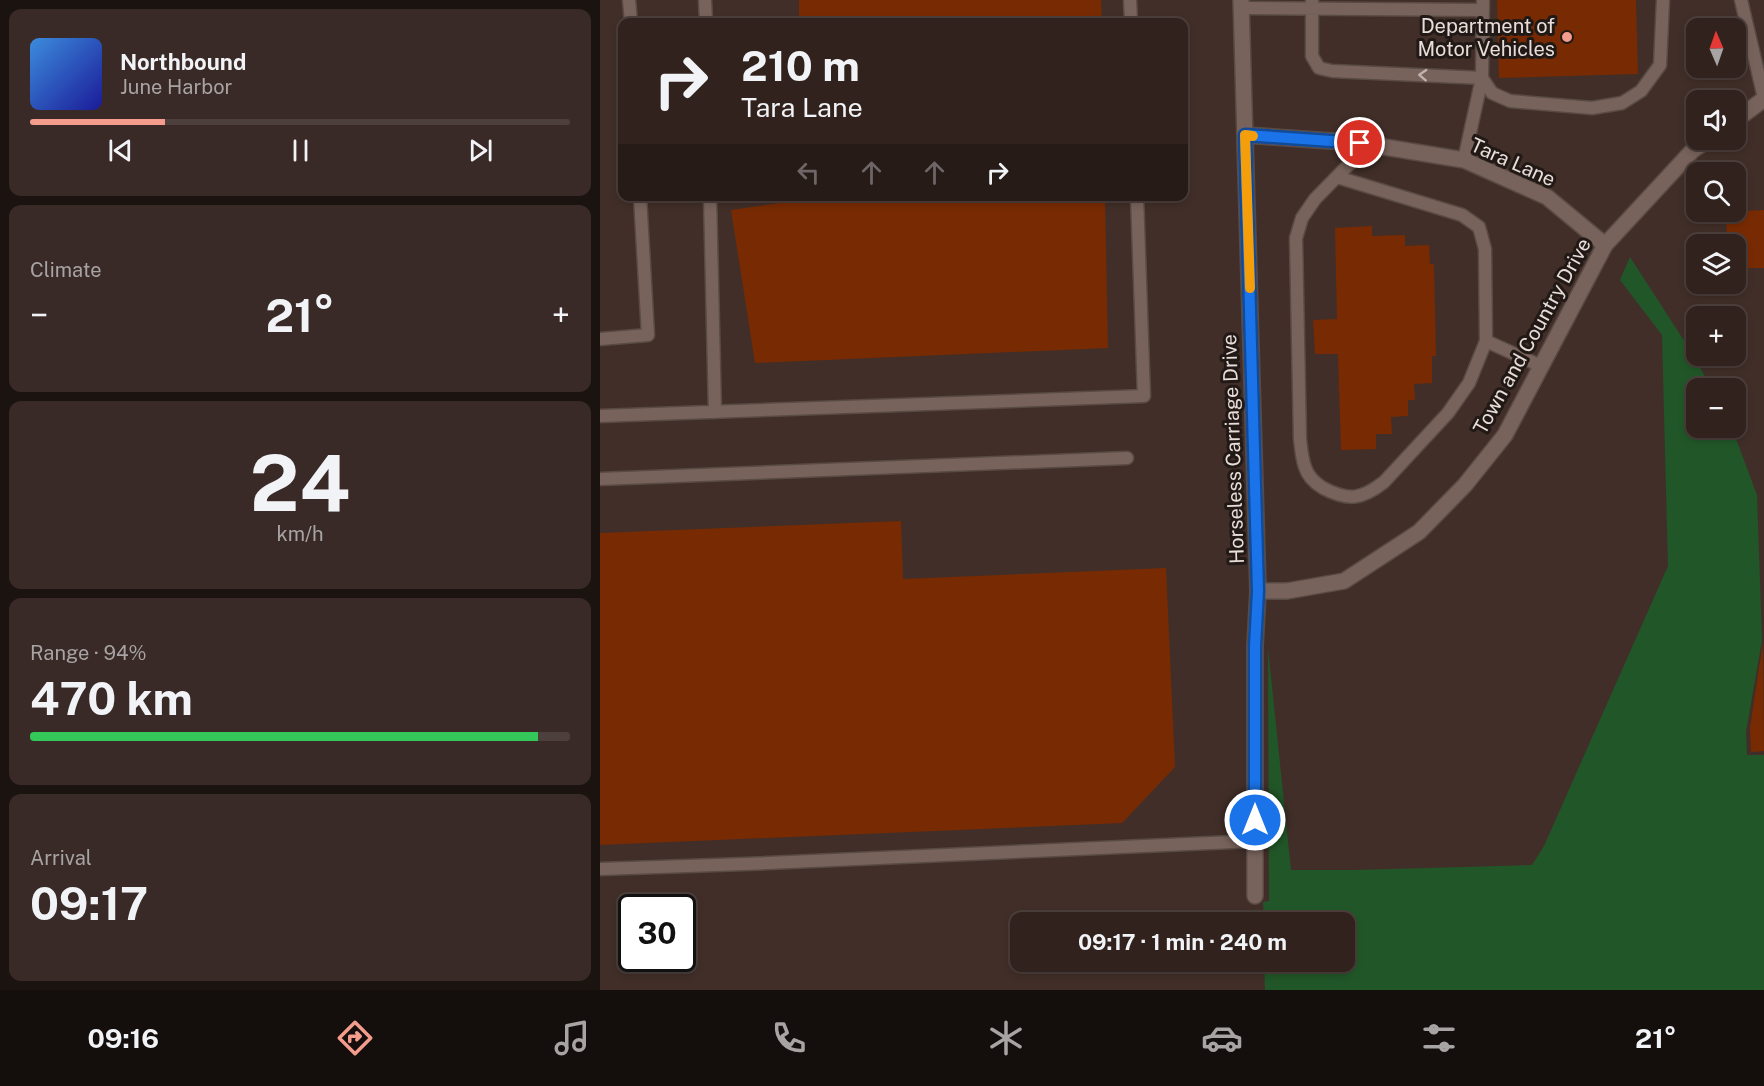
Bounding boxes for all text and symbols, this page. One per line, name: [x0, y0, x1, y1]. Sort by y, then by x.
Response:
place label: Department of Motor Vehicles: [1418, 14, 1555, 61]
north arrow: [1686, 18, 1746, 78]
map controls: [1686, 18, 1746, 438]
marker: Department of Motor Vehicles: [1560, 30, 1574, 44]
text: 210 m: [741, 41, 860, 90]
icon: right: [642, 42, 720, 120]
text: Northbound: [120, 49, 246, 75]
one-way arrow: [1419, 69, 1428, 82]
text: June Harbor: [120, 75, 232, 99]
button: sound: [1686, 90, 1746, 150]
text: Tara Lane: [741, 91, 863, 123]
pin: [1334, 117, 1385, 168]
icon: arrive: [1343, 126, 1376, 159]
street label: Tara Lane: [1467, 133, 1559, 191]
icon: previous: [104, 134, 137, 167]
icon: pause: [284, 134, 317, 167]
icon: next: [464, 134, 497, 167]
icon: left: [792, 156, 825, 189]
icon: ahead: [855, 156, 888, 189]
icon: ahead: [918, 156, 951, 189]
icon: right: [981, 156, 1014, 189]
button: search: [1686, 162, 1746, 222]
street label: Town and Country Drive: [1468, 234, 1596, 438]
button: layers: [1686, 234, 1746, 294]
text: Climate: [30, 258, 102, 282]
text: 21°: [265, 289, 335, 342]
text: −: [30, 296, 48, 334]
text: +: [552, 296, 570, 334]
button: +: [1686, 306, 1746, 366]
street label: Horseless Carriage Drive: [1217, 334, 1249, 564]
button: −: [1686, 378, 1746, 438]
text: 24: [250, 437, 350, 529]
text: km/h: [276, 522, 324, 546]
text: Range · 94%: [30, 641, 147, 665]
text: 470 km: [30, 672, 193, 725]
position arrow: [1223, 788, 1287, 852]
text: Arrival: [30, 846, 92, 870]
text: 09:17: [30, 877, 148, 930]
speed limit sign: 30: [618, 894, 696, 972]
text: 09:17 · 1 min · 240 m: [1078, 929, 1287, 955]
icon: directions: [334, 1017, 376, 1059]
icon: music: [551, 1017, 593, 1059]
icon: phone: [768, 1017, 810, 1059]
icon: climate: [985, 1017, 1027, 1059]
icon: car: [1201, 1017, 1243, 1059]
icon: filters: [1418, 1017, 1460, 1059]
text: 09:16: [87, 1022, 159, 1054]
text: 21°: [1635, 1022, 1676, 1054]

